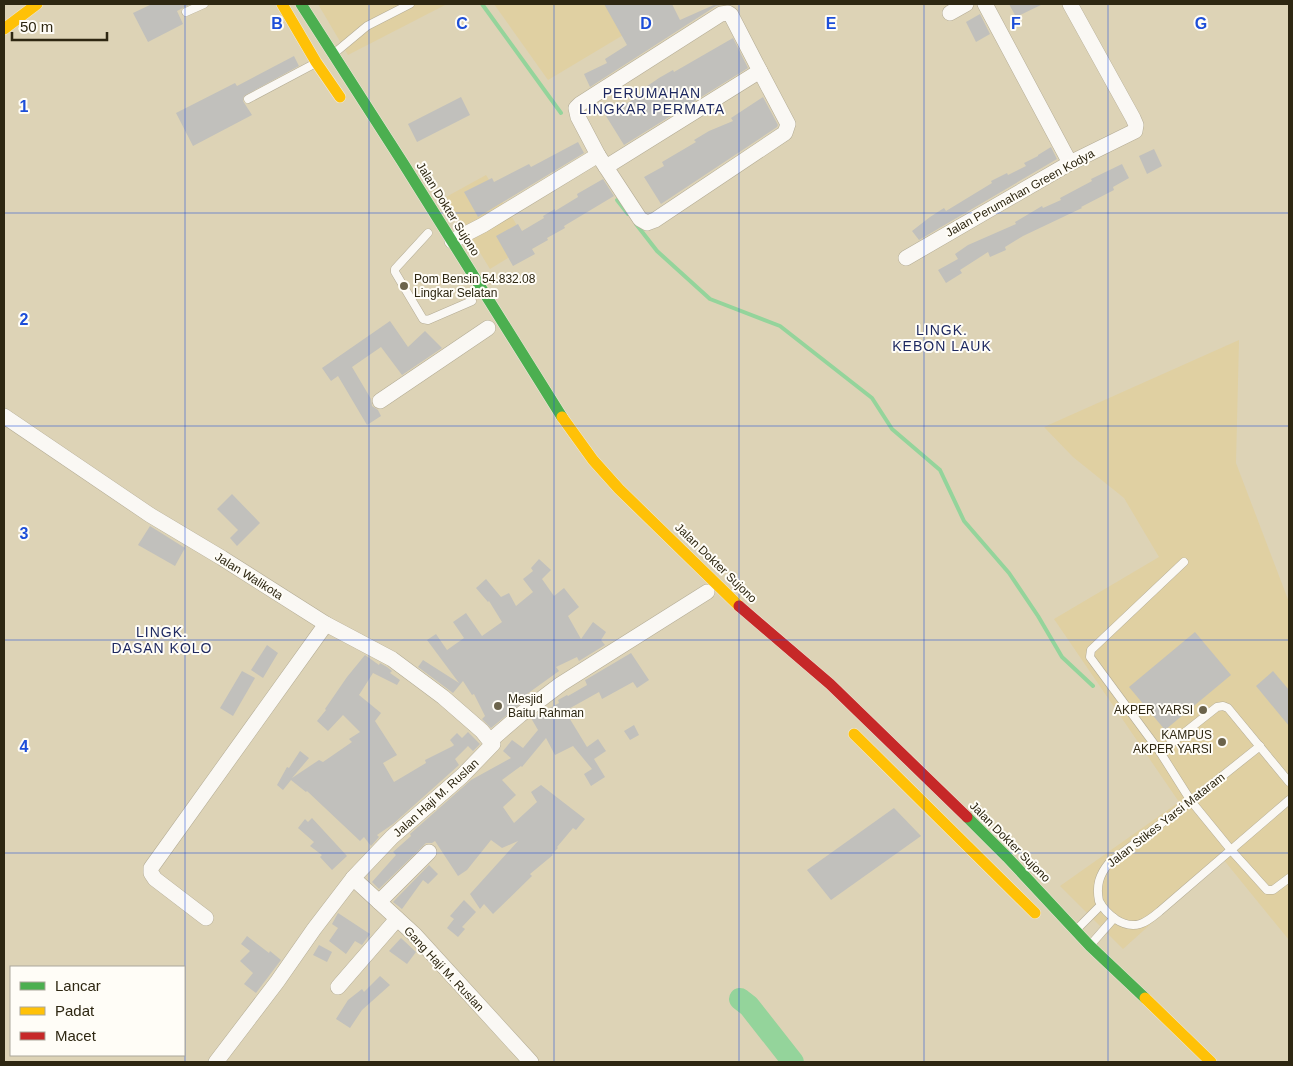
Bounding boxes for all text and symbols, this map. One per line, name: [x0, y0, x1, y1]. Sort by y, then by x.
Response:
scale bar: [12, 10, 108, 42]
text: B: [271, 15, 283, 32]
text: C: [456, 15, 468, 32]
text: D: [640, 15, 652, 32]
text: E: [826, 15, 837, 32]
text: F: [1011, 15, 1021, 32]
text: G: [1195, 15, 1207, 32]
text: 50 m: [20, 18, 53, 35]
district label: PERUMAHAN LINGKAR PERMATA: [579, 85, 725, 117]
text: 1: [20, 98, 29, 115]
street label: Jalan Perumahan Green Kodya: [943, 146, 1097, 240]
street label: Jalan Dokter Sujono: [413, 159, 483, 259]
place label: Pom Bensin 54.832.08 Lingkar Selatan: [414, 272, 536, 300]
marker: Pom Bensin 54.832.08 Lingkar Selatan: [398, 280, 410, 292]
text: 2: [20, 311, 29, 328]
district label: LINGK. KEBON LAUK: [892, 322, 992, 354]
street label: Jalan Dokter Sujono: [672, 520, 760, 606]
text: 3: [20, 525, 29, 542]
street label: Jalan Walikota: [212, 550, 286, 603]
district label: LINGK. DASAN KOLO: [111, 624, 213, 656]
place label: Mesjid Baitu Rahman: [508, 692, 584, 720]
marker: Mesjid Baitu Rahman: [492, 700, 504, 712]
place label: AKPER YARSI: [1114, 703, 1193, 717]
marker: AKPER YARSI: [1197, 704, 1209, 716]
place label: KAMPUS AKPER YARSI: [1133, 728, 1212, 756]
marker: KAMPUS AKPER YARSI: [1216, 736, 1228, 748]
text: 4: [20, 738, 29, 755]
street label: Jalan Haji M. Ruslan: [390, 756, 482, 840]
street label: Jalan Stikes Yarsi Mataram: [1105, 770, 1227, 870]
street label: Jalan Dokter Sujono: [967, 799, 1053, 885]
street label: Gang Haji M. Ruslan: [401, 924, 487, 1014]
legend: [10, 966, 185, 1056]
text: Lancar: [55, 977, 101, 994]
text: Padat: [55, 1002, 95, 1019]
text: Macet: [55, 1027, 97, 1044]

